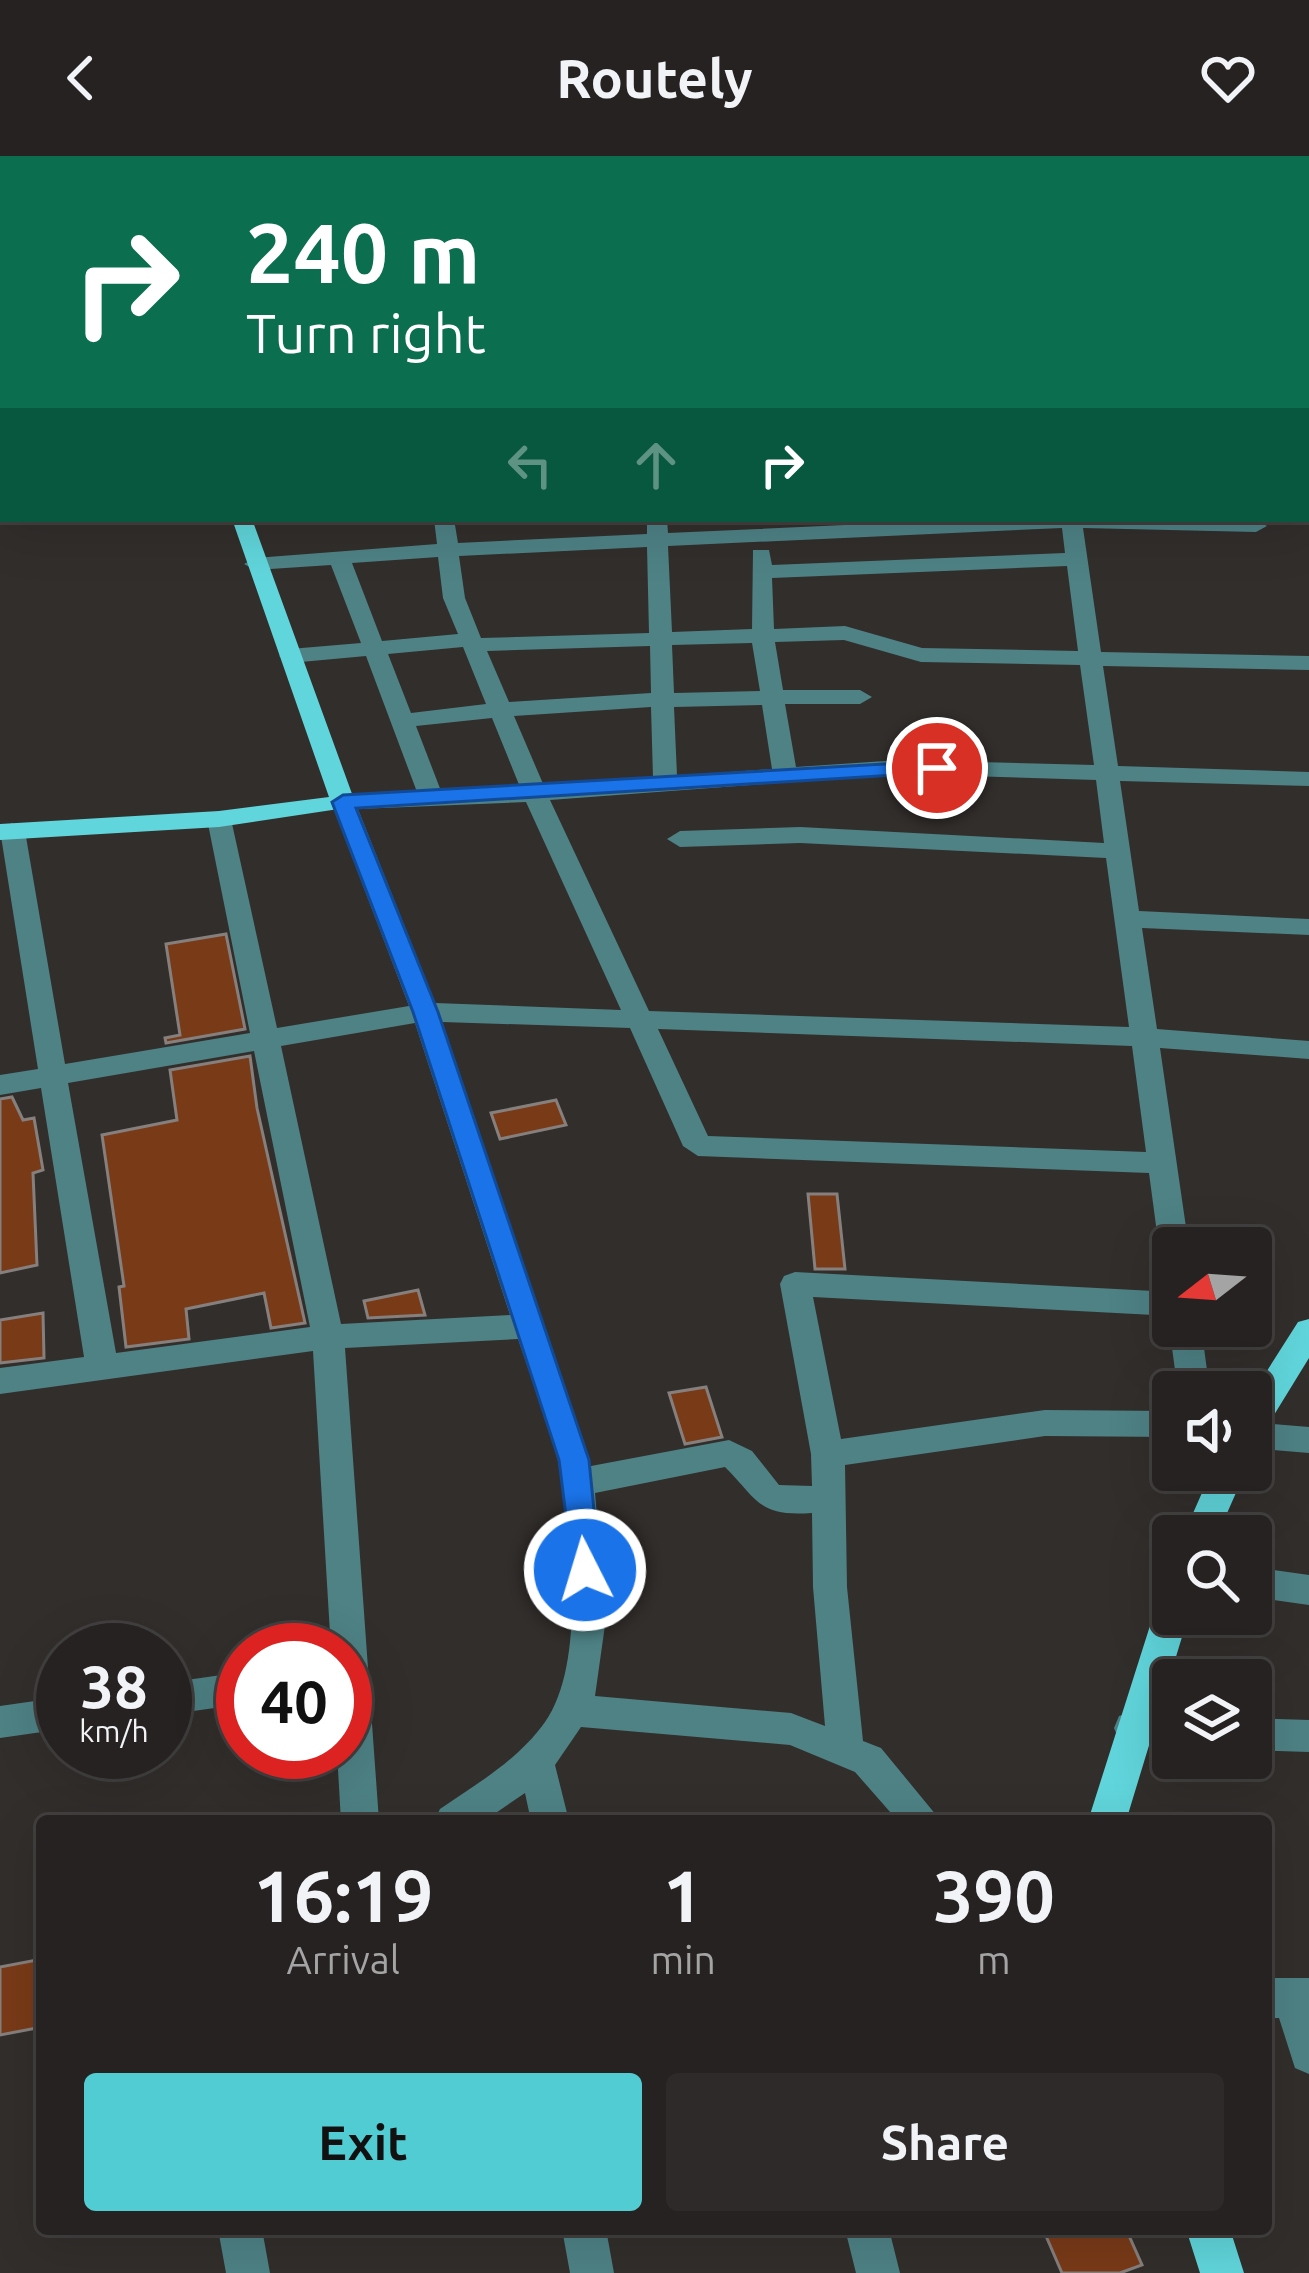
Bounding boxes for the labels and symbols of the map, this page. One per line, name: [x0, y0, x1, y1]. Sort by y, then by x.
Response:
pin: [886, 717, 988, 819]
north arrow: [1152, 1227, 1272, 1347]
position arrow: [522, 1507, 648, 1633]
speed limit sign: 40: [216, 1623, 372, 1779]

